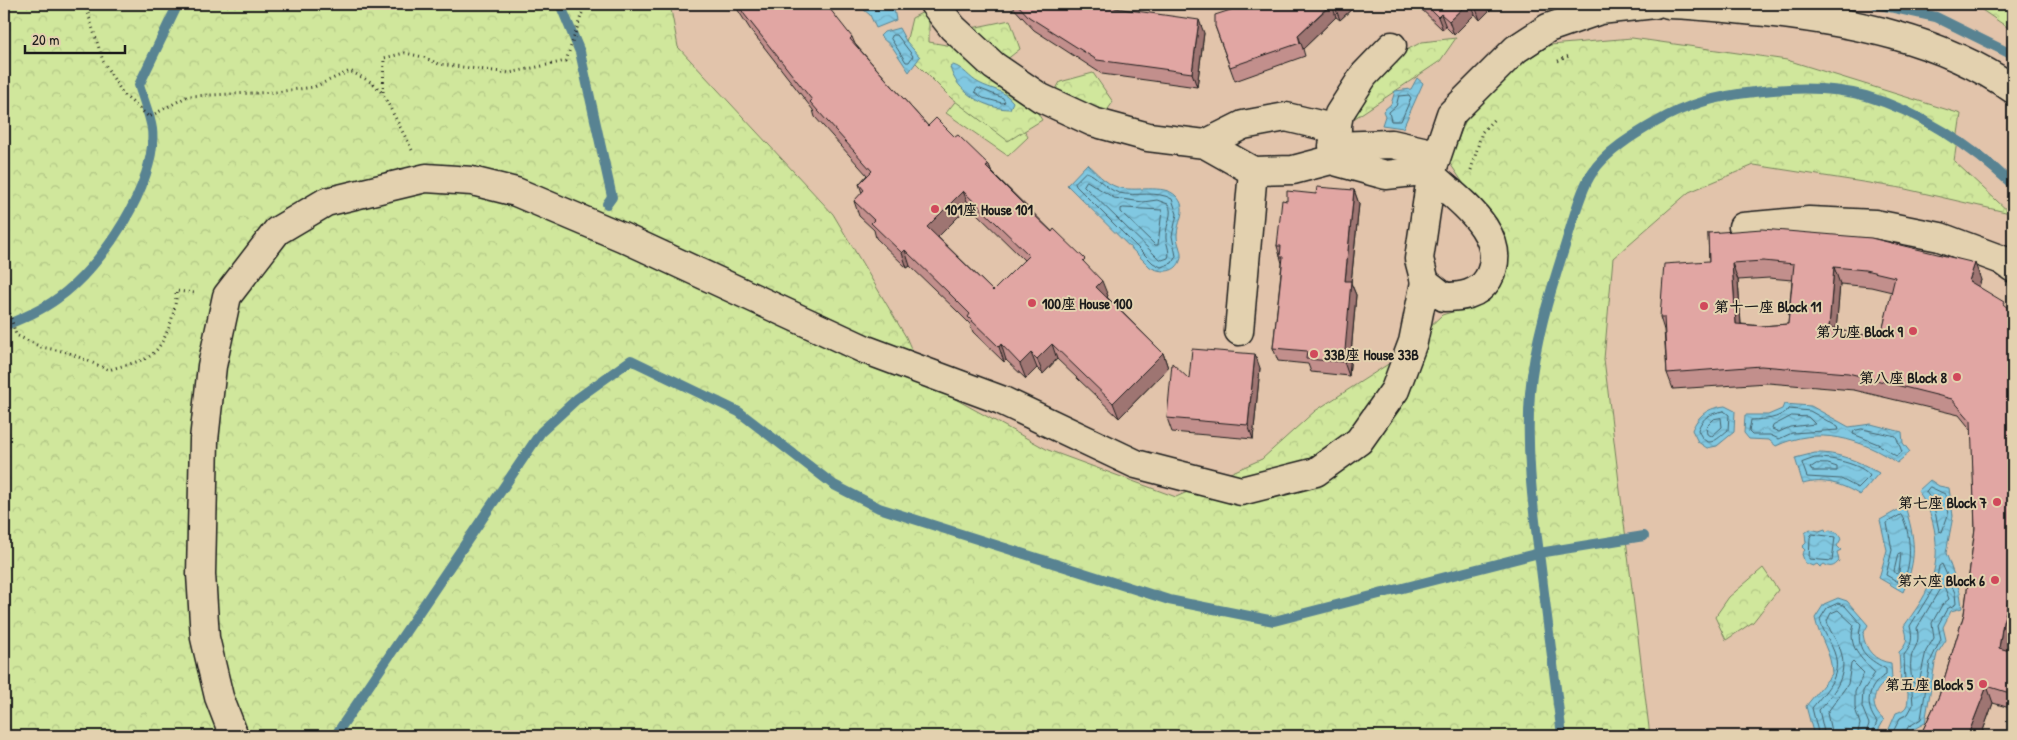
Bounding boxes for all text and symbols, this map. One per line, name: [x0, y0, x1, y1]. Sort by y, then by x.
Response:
scale bar: [25, 22, 125, 54]
text: 20 m: [32, 29, 59, 50]
place label: 101座 House 101: [945, 199, 1033, 220]
marker: 101座 House 101: [929, 203, 941, 215]
place label: 100座 House 100: [1042, 293, 1133, 314]
place label: 第十一座 Block 11: [1714, 296, 1822, 317]
marker: 100座 House 100: [1026, 297, 1038, 309]
marker: 第十一座 Block 11: [1698, 300, 1710, 312]
place label: 第九座 Block 9: [1816, 321, 1903, 342]
marker: 第九座 Block 9: [1907, 325, 1919, 337]
place label: 33B座 House 33B: [1324, 344, 1419, 365]
marker: 33B座 House 33B: [1308, 348, 1320, 360]
place label: 第八座 Block 8: [1859, 367, 1947, 388]
marker: 第八座 Block 8: [1951, 371, 1963, 383]
place label: 第七座 Block 7: [1898, 492, 1988, 513]
marker: 第七座 Block 7: [1991, 496, 2003, 508]
place label: 第六座 Block 6: [1897, 570, 1985, 591]
marker: 第六座 Block 6: [1989, 574, 2001, 586]
place label: 第五座 Block 5: [1885, 674, 1974, 695]
marker: 第五座 Block 5: [1977, 678, 1989, 690]

